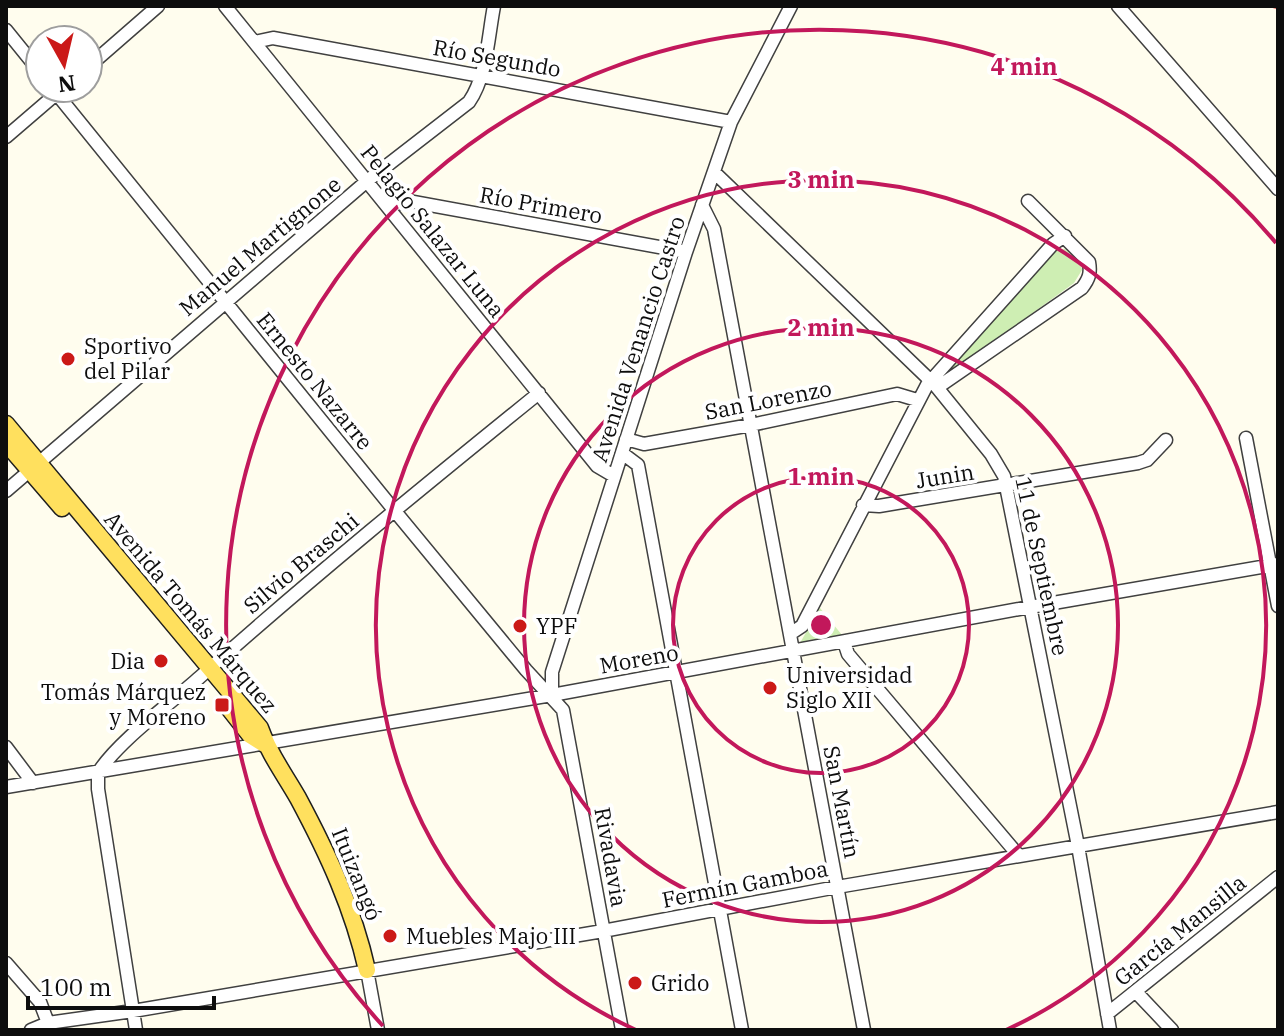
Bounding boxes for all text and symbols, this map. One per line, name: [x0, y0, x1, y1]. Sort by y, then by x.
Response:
north arrow: [24, 24, 104, 104]
street label: Río Segundo: [431, 32, 563, 83]
text: 4 min: [990, 50, 1058, 82]
text: N: [56, 69, 77, 100]
street label: Pelagio Salazar Luna: [355, 138, 512, 323]
text: 3 min: [787, 163, 855, 195]
street label: Manuel Martignone: [173, 169, 347, 322]
street label: Río Primero: [477, 179, 605, 230]
street label: Avenida Venancio Castro: [584, 212, 691, 466]
street label: Ernesto Nazarre: [251, 306, 380, 456]
text: 2 min: [787, 311, 855, 343]
place label: Sportivo del Pilar: [84, 331, 172, 385]
marker: Sportivo del Pilar: [59, 350, 77, 368]
street label: San Lorenzo: [702, 373, 834, 426]
street label: Junin: [914, 457, 976, 494]
text: 1 min: [787, 460, 855, 492]
street label: 11 de Septiembre: [1009, 474, 1076, 658]
street label: Avenida Tomás Márquez: [98, 505, 284, 718]
street label: Silvio Braschi: [237, 506, 364, 619]
place label: YPF: [536, 611, 577, 640]
centre of rings: [807, 611, 835, 639]
marker: YPF: [511, 617, 529, 635]
street label: Moreno: [597, 637, 681, 680]
place label: Dia: [111, 646, 145, 675]
marker: Dia: [152, 652, 170, 670]
place label: Universidad Siglo XII: [786, 660, 913, 714]
place label: Tomás Márquez y Moreno: [41, 677, 206, 731]
marker: Universidad Siglo XII: [761, 679, 779, 697]
marker: Tomás Márquez y Moreno: [213, 696, 231, 714]
street label: San Martín: [817, 743, 868, 861]
street label: Rivadavia: [588, 805, 635, 909]
street label: Ituizangó: [326, 823, 389, 924]
street label: Fermín Gamboa: [659, 853, 830, 914]
street label: García Mansilla: [1108, 868, 1252, 992]
place label: Muebles Majo III: [406, 921, 576, 950]
marker: Muebles Majo III: [381, 927, 399, 945]
scale bar: [28, 960, 214, 1010]
place label: Grido: [651, 968, 709, 997]
text: 100 m: [40, 971, 112, 1003]
marker: Grido: [626, 974, 644, 992]

